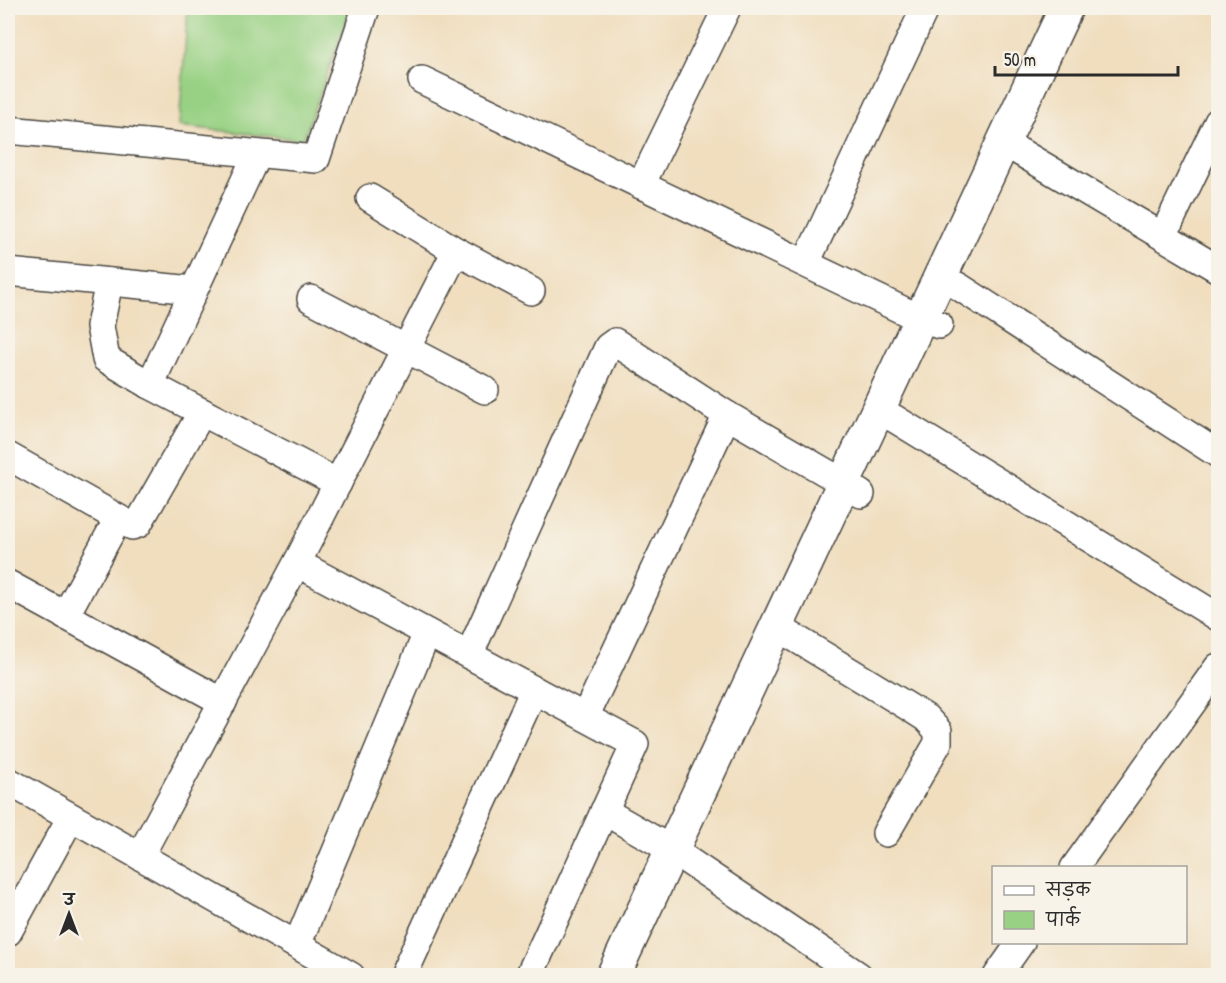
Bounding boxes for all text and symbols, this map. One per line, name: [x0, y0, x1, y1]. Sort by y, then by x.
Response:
scale bar: [995, 39, 1178, 77]
text: 50 m: [1004, 47, 1036, 72]
legend: [992, 866, 1187, 944]
text: सड़क: [1045, 877, 1091, 902]
north arrow: [39, 884, 99, 944]
text: उ: [62, 888, 76, 910]
text: पार्क: [1045, 906, 1081, 932]

